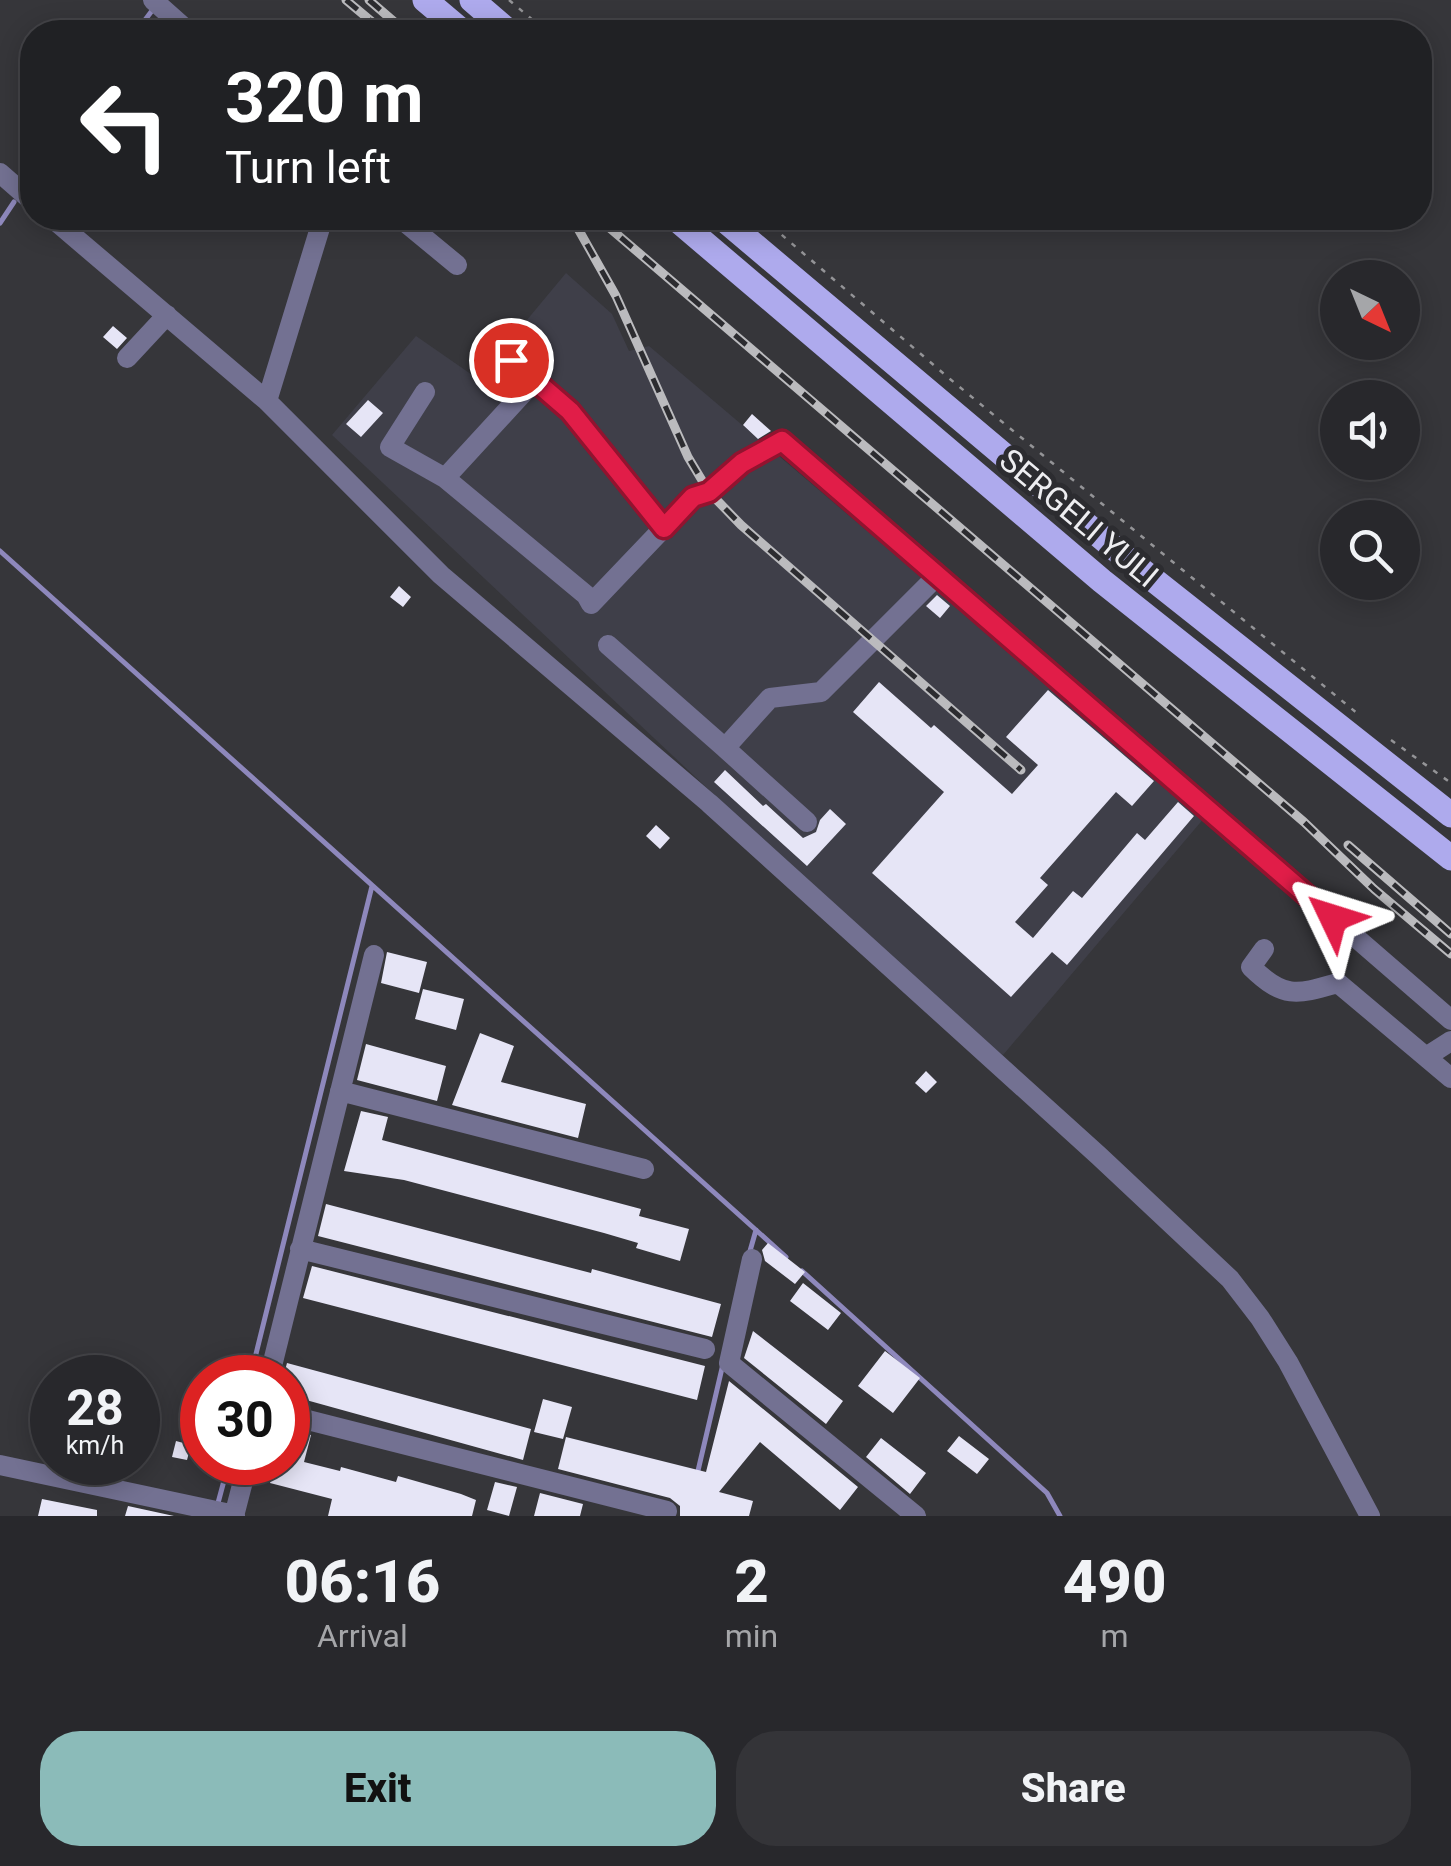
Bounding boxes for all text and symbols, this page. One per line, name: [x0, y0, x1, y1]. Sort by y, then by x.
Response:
text: 320 m: [225, 57, 424, 139]
icon: left: [60, 60, 190, 190]
text: Turn left: [225, 141, 391, 194]
north arrow: [1320, 260, 1420, 360]
map controls: [1320, 260, 1420, 600]
pin: [469, 318, 554, 403]
icon: arrive: [484, 333, 539, 388]
button: sound: [1320, 380, 1420, 480]
street label: SERGELI YULI: [992, 441, 1166, 595]
button: search: [1320, 500, 1420, 600]
position arrow: [1281, 866, 1385, 970]
speed limit sign: 30: [180, 1355, 310, 1485]
text: 28: [66, 1379, 124, 1437]
text: km/h: [66, 1431, 124, 1460]
text: 06:16: [284, 1546, 440, 1617]
text: 2: [734, 1546, 769, 1617]
text: 490: [1063, 1546, 1167, 1617]
text: Arrival: [317, 1617, 408, 1655]
text: min: [725, 1617, 778, 1655]
text: m: [1101, 1617, 1129, 1655]
button: Exit: [40, 1731, 716, 1846]
button: Share: [736, 1731, 1411, 1846]

